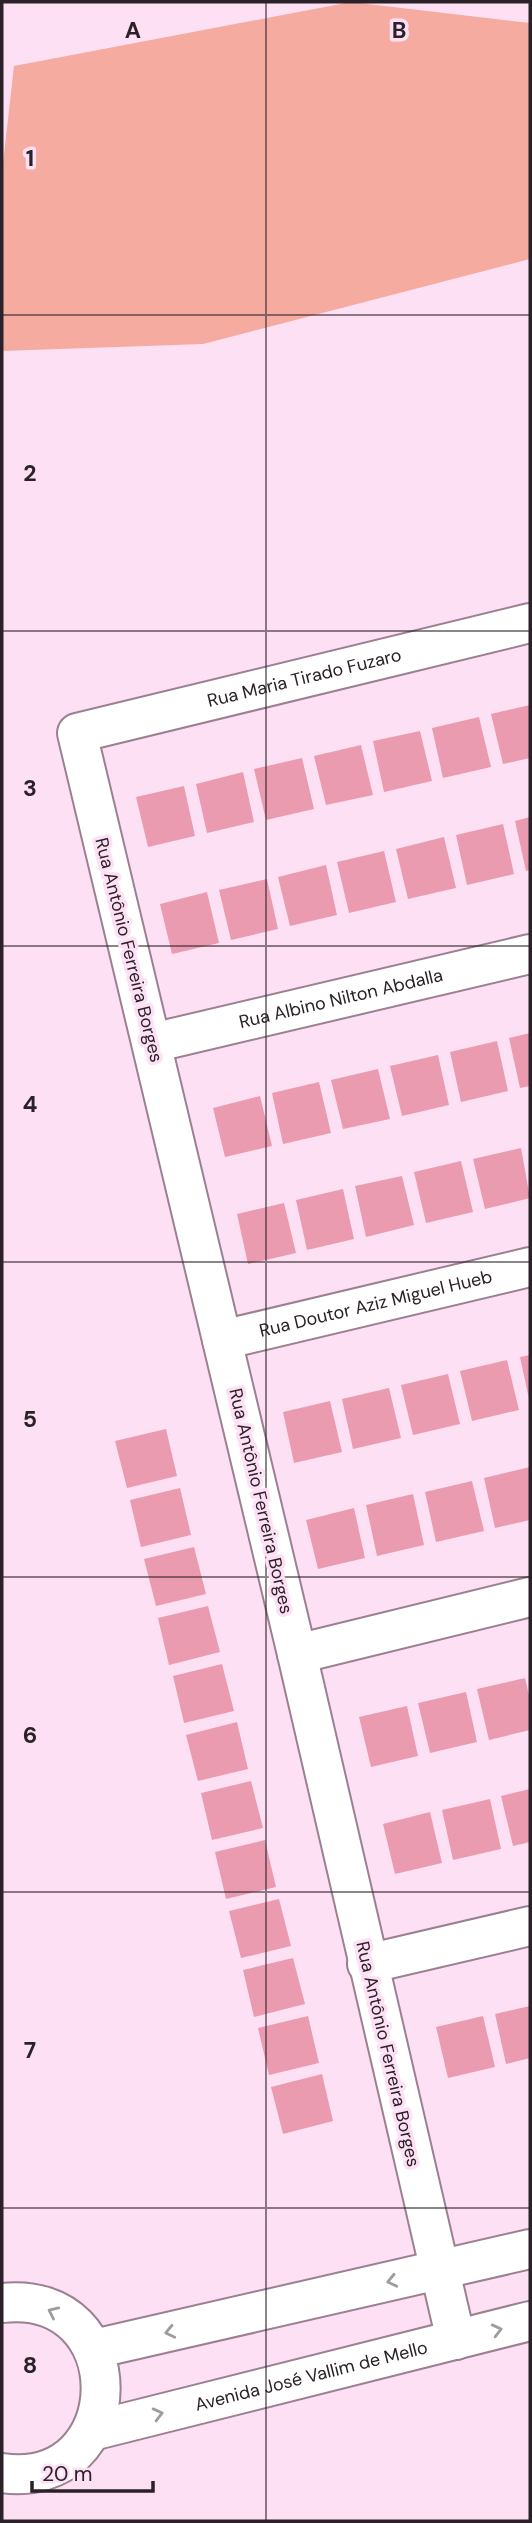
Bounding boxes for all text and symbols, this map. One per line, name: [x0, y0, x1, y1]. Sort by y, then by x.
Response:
text: A: [125, 15, 141, 45]
text: B: [392, 15, 406, 45]
text: 1: [26, 143, 34, 173]
text: 2: [23, 458, 37, 488]
street label: Rua Maria Tirado Fuzaro: [205, 643, 404, 713]
text: 3: [23, 773, 37, 803]
street label: Rua Antônio Ferreira Borges: [89, 835, 169, 1065]
street label: Rua Albino Nilton Abdalla: [237, 963, 445, 1034]
text: 4: [23, 1089, 38, 1119]
street label: Rua Doutor Aziz Miguel Hueb: [257, 1264, 495, 1343]
street label: Rua Antônio Ferreira Borges: [223, 1386, 299, 1616]
text: 5: [23, 1404, 37, 1434]
text: 6: [23, 1720, 37, 1750]
street label: Rua Antônio Ferreira Borges: [350, 1939, 426, 2169]
text: 7: [24, 2035, 36, 2065]
one-way arrow: [386, 2273, 398, 2287]
one-way arrow: [48, 2306, 60, 2320]
one-way arrow: [164, 2323, 176, 2338]
one-way arrow: [491, 2324, 503, 2338]
street label: Avenida José Vallim de Mello: [192, 2335, 430, 2417]
text: 8: [23, 2350, 37, 2380]
one-way arrow: [152, 2408, 164, 2422]
scale bar: [32, 2450, 152, 2494]
text: 20 m: [42, 2460, 93, 2488]

